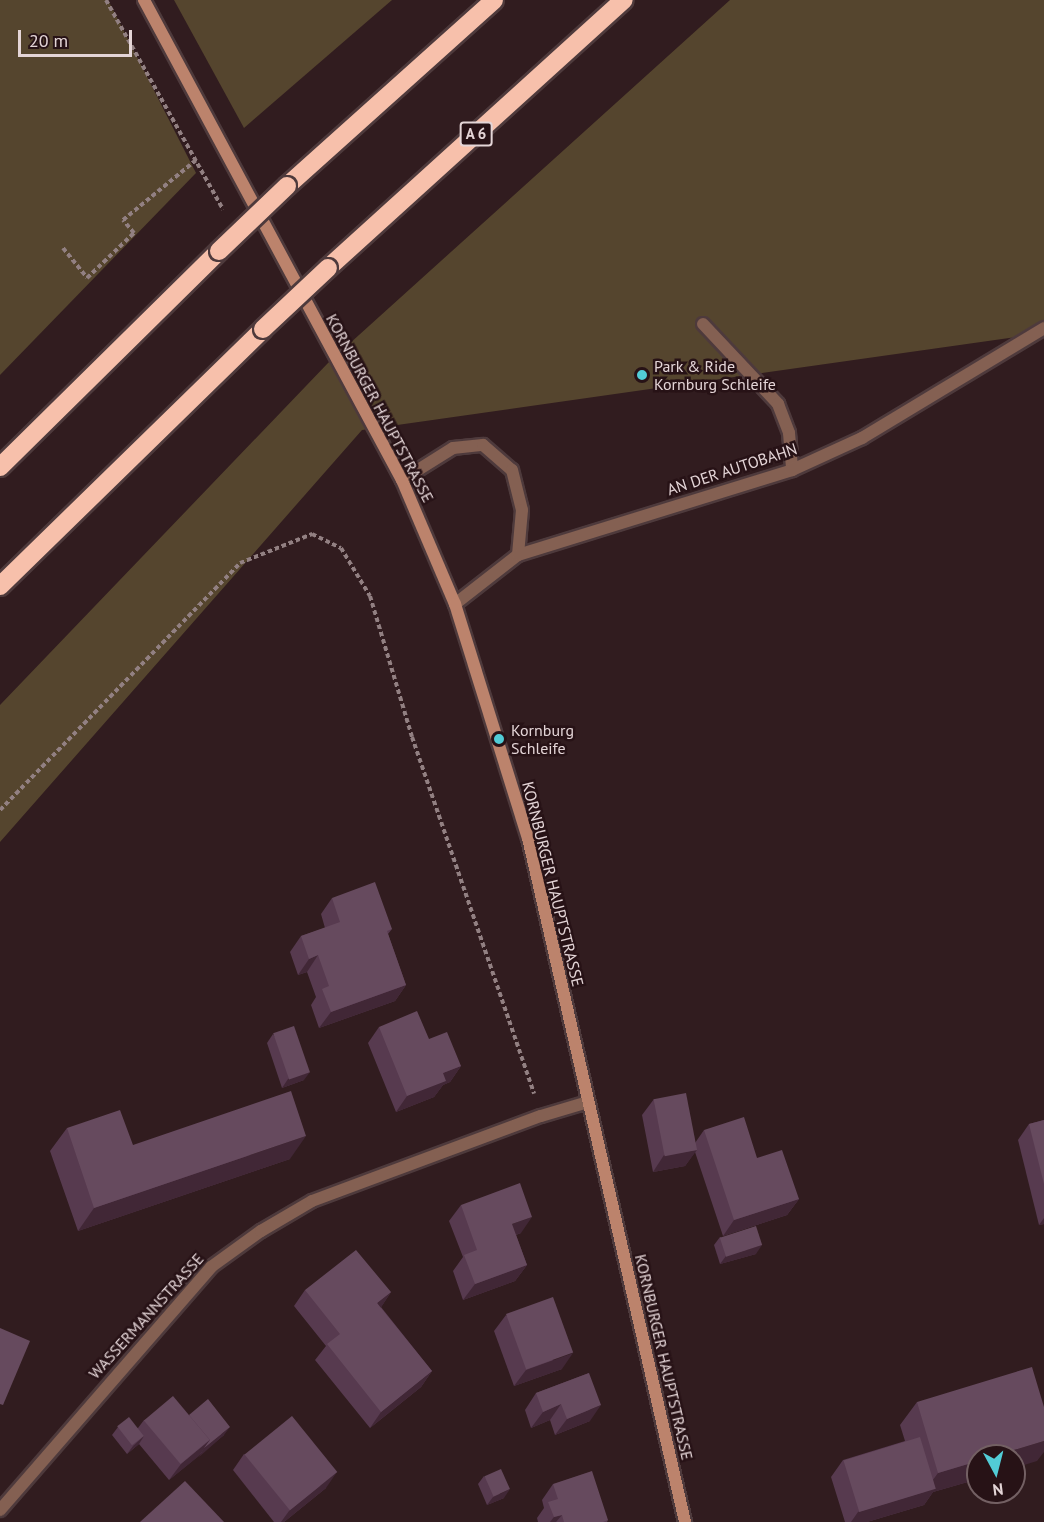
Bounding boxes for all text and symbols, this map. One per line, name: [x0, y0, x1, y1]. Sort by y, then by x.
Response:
scale bar: [21, 18, 135, 56]
text: 20 m: [29, 29, 68, 52]
road number: A 6: [458, 122, 494, 146]
street label: KORNBURGER HAUPTSTRASSE: [322, 311, 438, 505]
place label: Park & Ride Kornburg Schleife: [654, 356, 776, 394]
marker: Park & Ride Kornburg Schleife: [635, 368, 649, 382]
street label: AN DER AUTOBAHN: [664, 439, 800, 499]
place label: Kornburg Schleife: [511, 720, 574, 758]
marker: Kornburg Schleife: [492, 732, 506, 746]
street label: KORNBURGER HAUPTSTRASSE: [518, 780, 588, 988]
street label: WASSERMANNSTRASSE: [85, 1249, 207, 1383]
street label: KORNBURGER HAUPTSTRASSE: [631, 1252, 697, 1462]
north arrow: [966, 1444, 1026, 1504]
text: N: [992, 1479, 1004, 1500]

